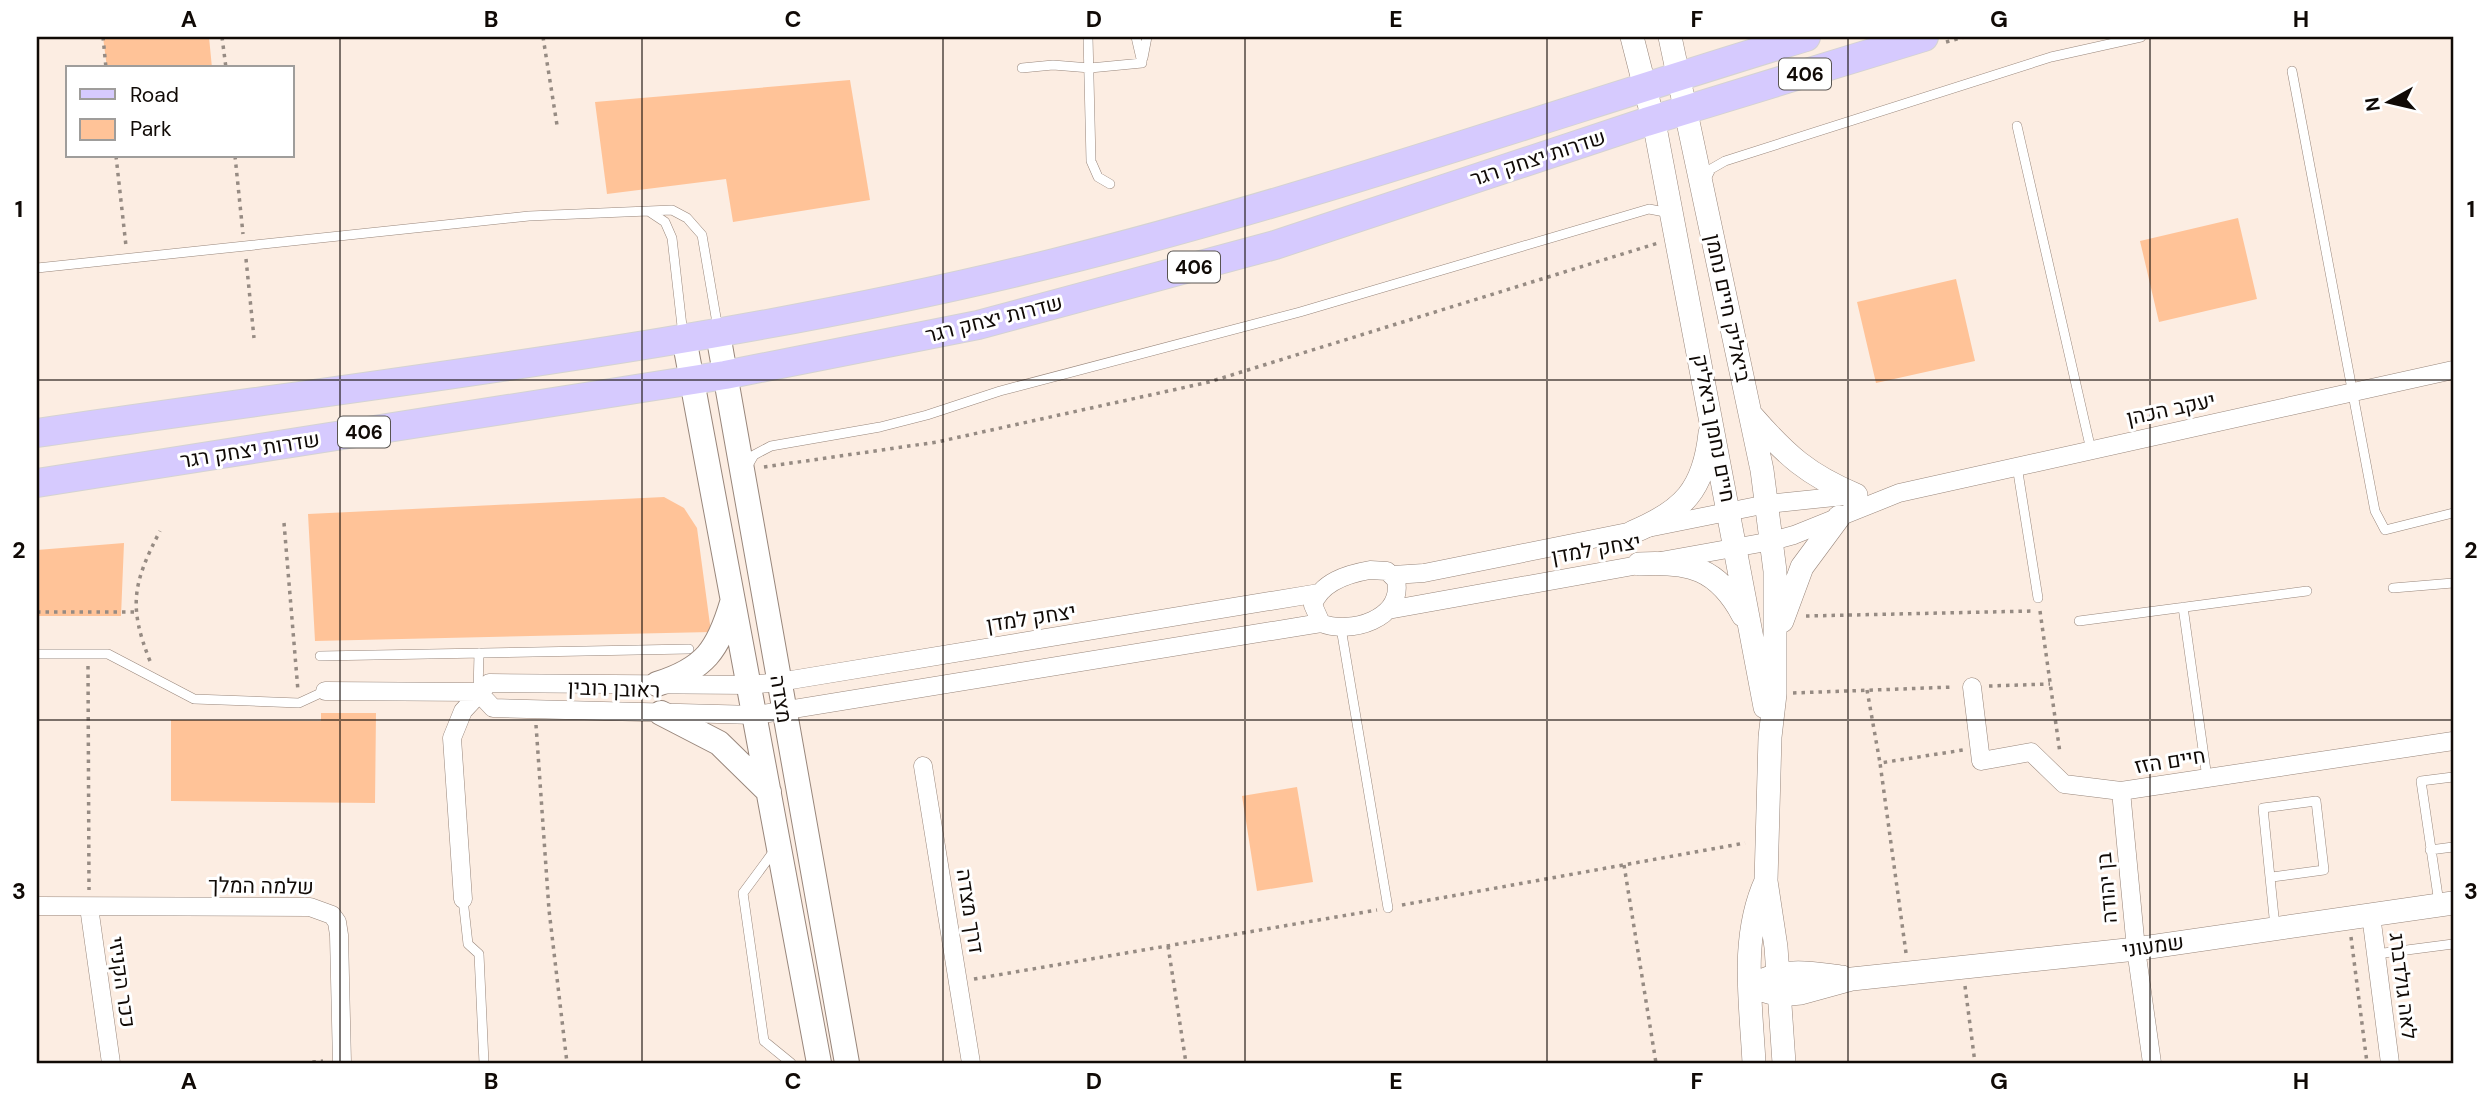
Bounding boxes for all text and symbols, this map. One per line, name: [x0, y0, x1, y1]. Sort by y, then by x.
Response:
text: A: [181, 4, 197, 34]
text: B: [484, 4, 498, 34]
text: C: [785, 4, 801, 34]
text: D: [1086, 4, 1102, 34]
text: E: [1389, 4, 1403, 34]
text: F: [1691, 4, 1704, 34]
text: G: [1990, 4, 2008, 34]
text: H: [2293, 4, 2309, 34]
road number: 406: [1779, 58, 1831, 90]
legend: [66, 66, 294, 158]
north arrow: [2354, 66, 2424, 136]
text: Road: [130, 81, 179, 109]
text: N: [2359, 96, 2386, 113]
text: Park: [130, 115, 172, 143]
street label: שדרות יצחק רגר: [1467, 123, 1609, 193]
text: 1: [15, 194, 23, 224]
text: 1: [2467, 194, 2475, 224]
street label: ביאליק חיים נחמן: [1699, 231, 1757, 385]
road number: 406: [1168, 252, 1220, 282]
street label: שדרות יצחק רגר: [922, 288, 1066, 350]
street label: חיים נחמן ביאליק: [1686, 351, 1742, 505]
street label: יעקב הכהן: [2124, 386, 2218, 432]
road number: 406: [338, 416, 390, 448]
street label: שדרות יצחק רגר: [178, 425, 322, 475]
street label: יצחק למדן: [1549, 527, 1643, 571]
text: 2: [12, 535, 26, 565]
text: 2: [2464, 535, 2478, 565]
street label: יצחק למדן: [984, 597, 1078, 639]
street label: ראובן רובין: [567, 673, 661, 705]
street label: מצדה: [763, 673, 799, 725]
street label: חיים הזז: [2132, 742, 2208, 780]
street label: בן יהודה: [2090, 851, 2124, 925]
street label: דרך מצדה: [949, 867, 991, 955]
street label: שלמה המלך: [208, 871, 314, 901]
text: 3: [12, 876, 26, 906]
text: 3: [2464, 876, 2478, 906]
street label: שמעוני: [2120, 928, 2186, 964]
street label: לאה גולדברג: [2383, 931, 2423, 1041]
street label: ככר הקניזי: [102, 935, 142, 1029]
text: A: [181, 1066, 197, 1096]
text: B: [484, 1066, 498, 1096]
text: C: [785, 1066, 801, 1096]
text: D: [1086, 1066, 1102, 1096]
text: E: [1389, 1066, 1403, 1096]
text: F: [1691, 1066, 1704, 1096]
text: G: [1990, 1066, 2008, 1096]
text: H: [2293, 1066, 2309, 1096]

